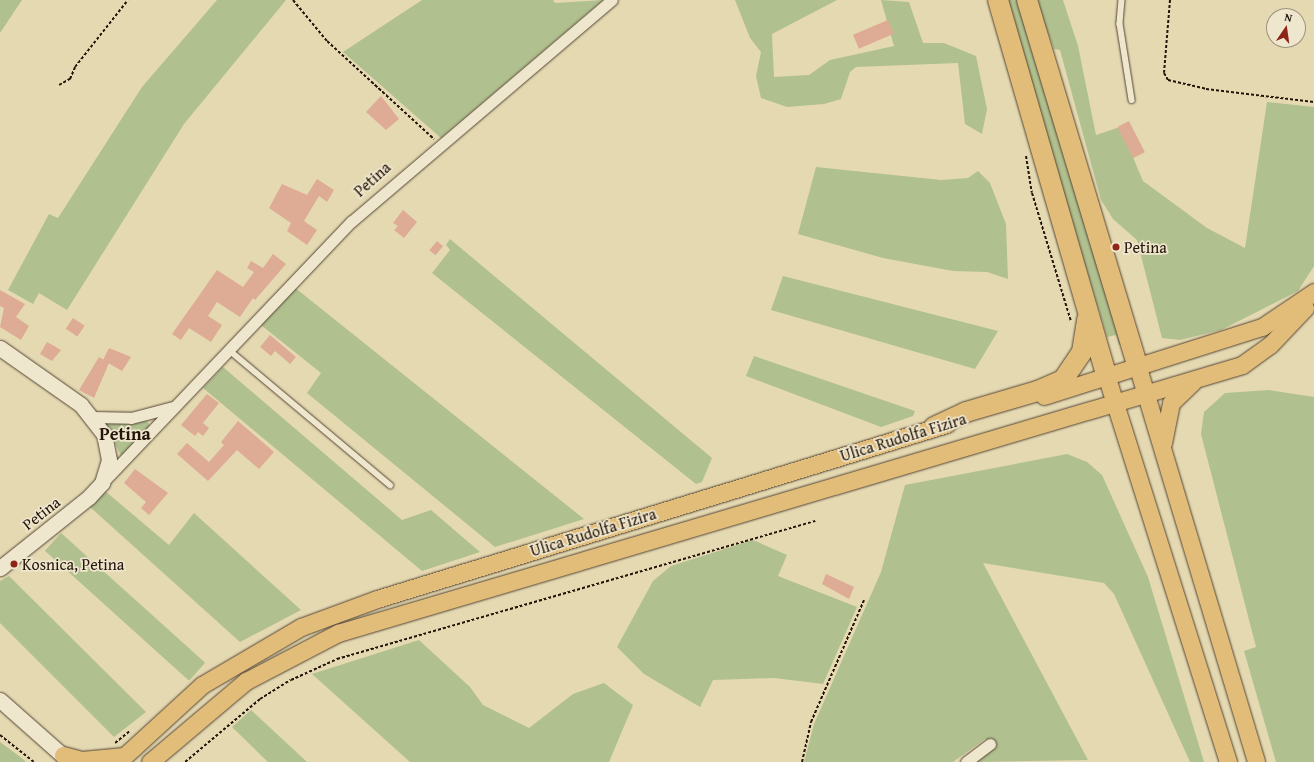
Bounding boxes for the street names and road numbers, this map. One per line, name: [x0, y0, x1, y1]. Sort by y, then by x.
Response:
street label: Petina: [350, 158, 394, 200]
street label: Ulica Rudolfa Fizira: [838, 409, 968, 465]
street label: Petina: [18, 492, 64, 534]
street label: Ulica Rudolfa Fizira: [528, 504, 658, 560]

